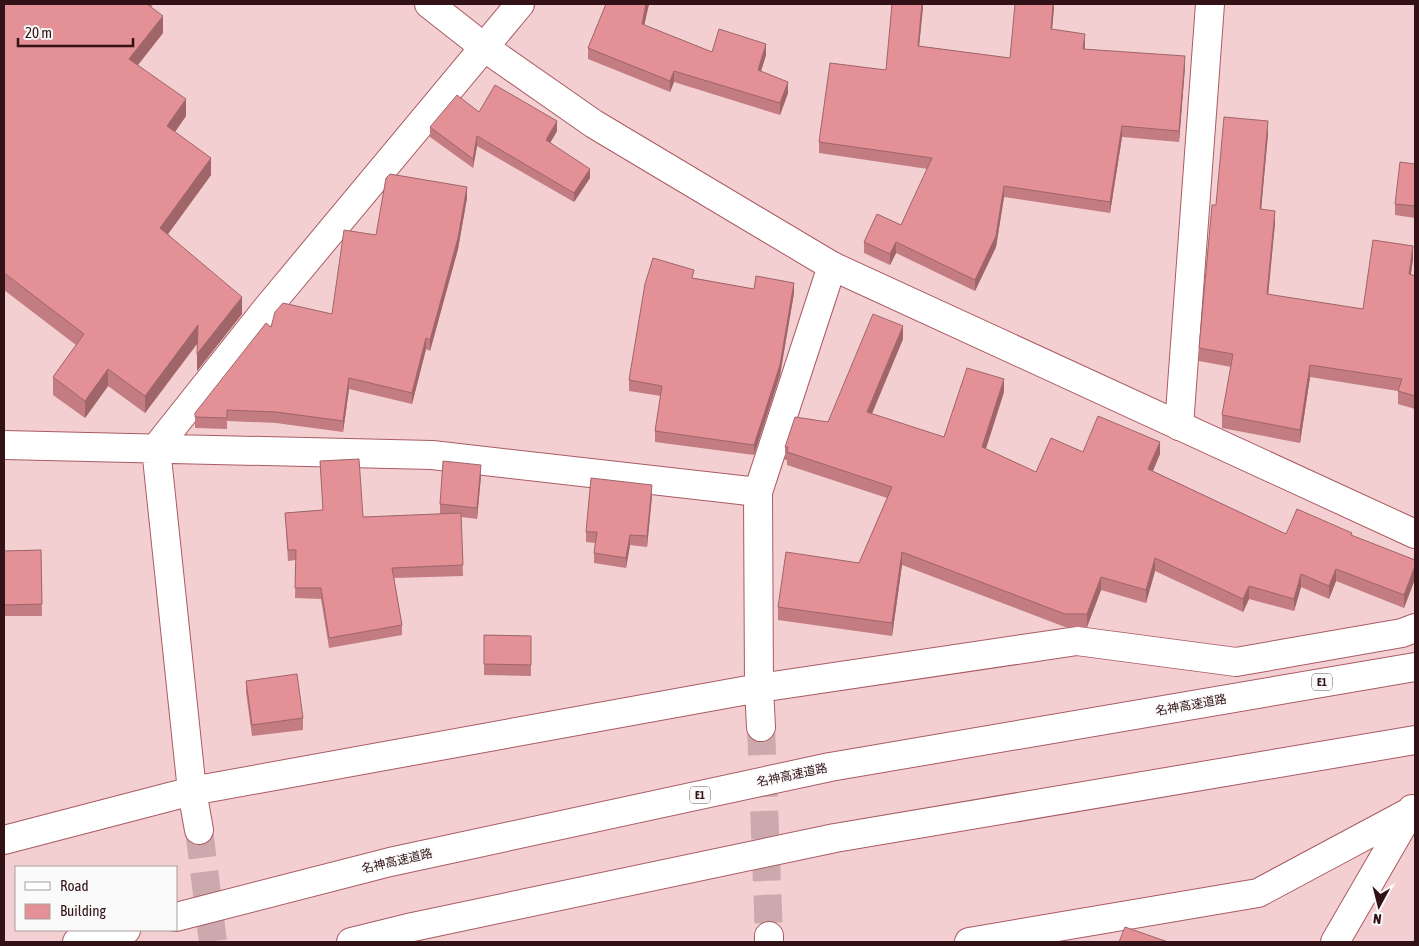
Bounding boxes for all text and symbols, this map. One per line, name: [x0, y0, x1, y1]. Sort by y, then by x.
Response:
scale bar: [18, 15, 132, 47]
text: 20 m: [25, 24, 52, 41]
road number: E1: [1312, 674, 1332, 690]
street label: 名神高速道路: [1154, 692, 1228, 718]
street label: 名神高速道路: [755, 761, 829, 789]
road number: E1: [690, 786, 710, 804]
street label: 名神高速道路: [360, 846, 434, 876]
legend: [15, 866, 178, 931]
text: Road: [60, 877, 89, 894]
north arrow: [1354, 881, 1404, 931]
text: Building: [60, 902, 106, 919]
text: N: [1372, 910, 1382, 927]

